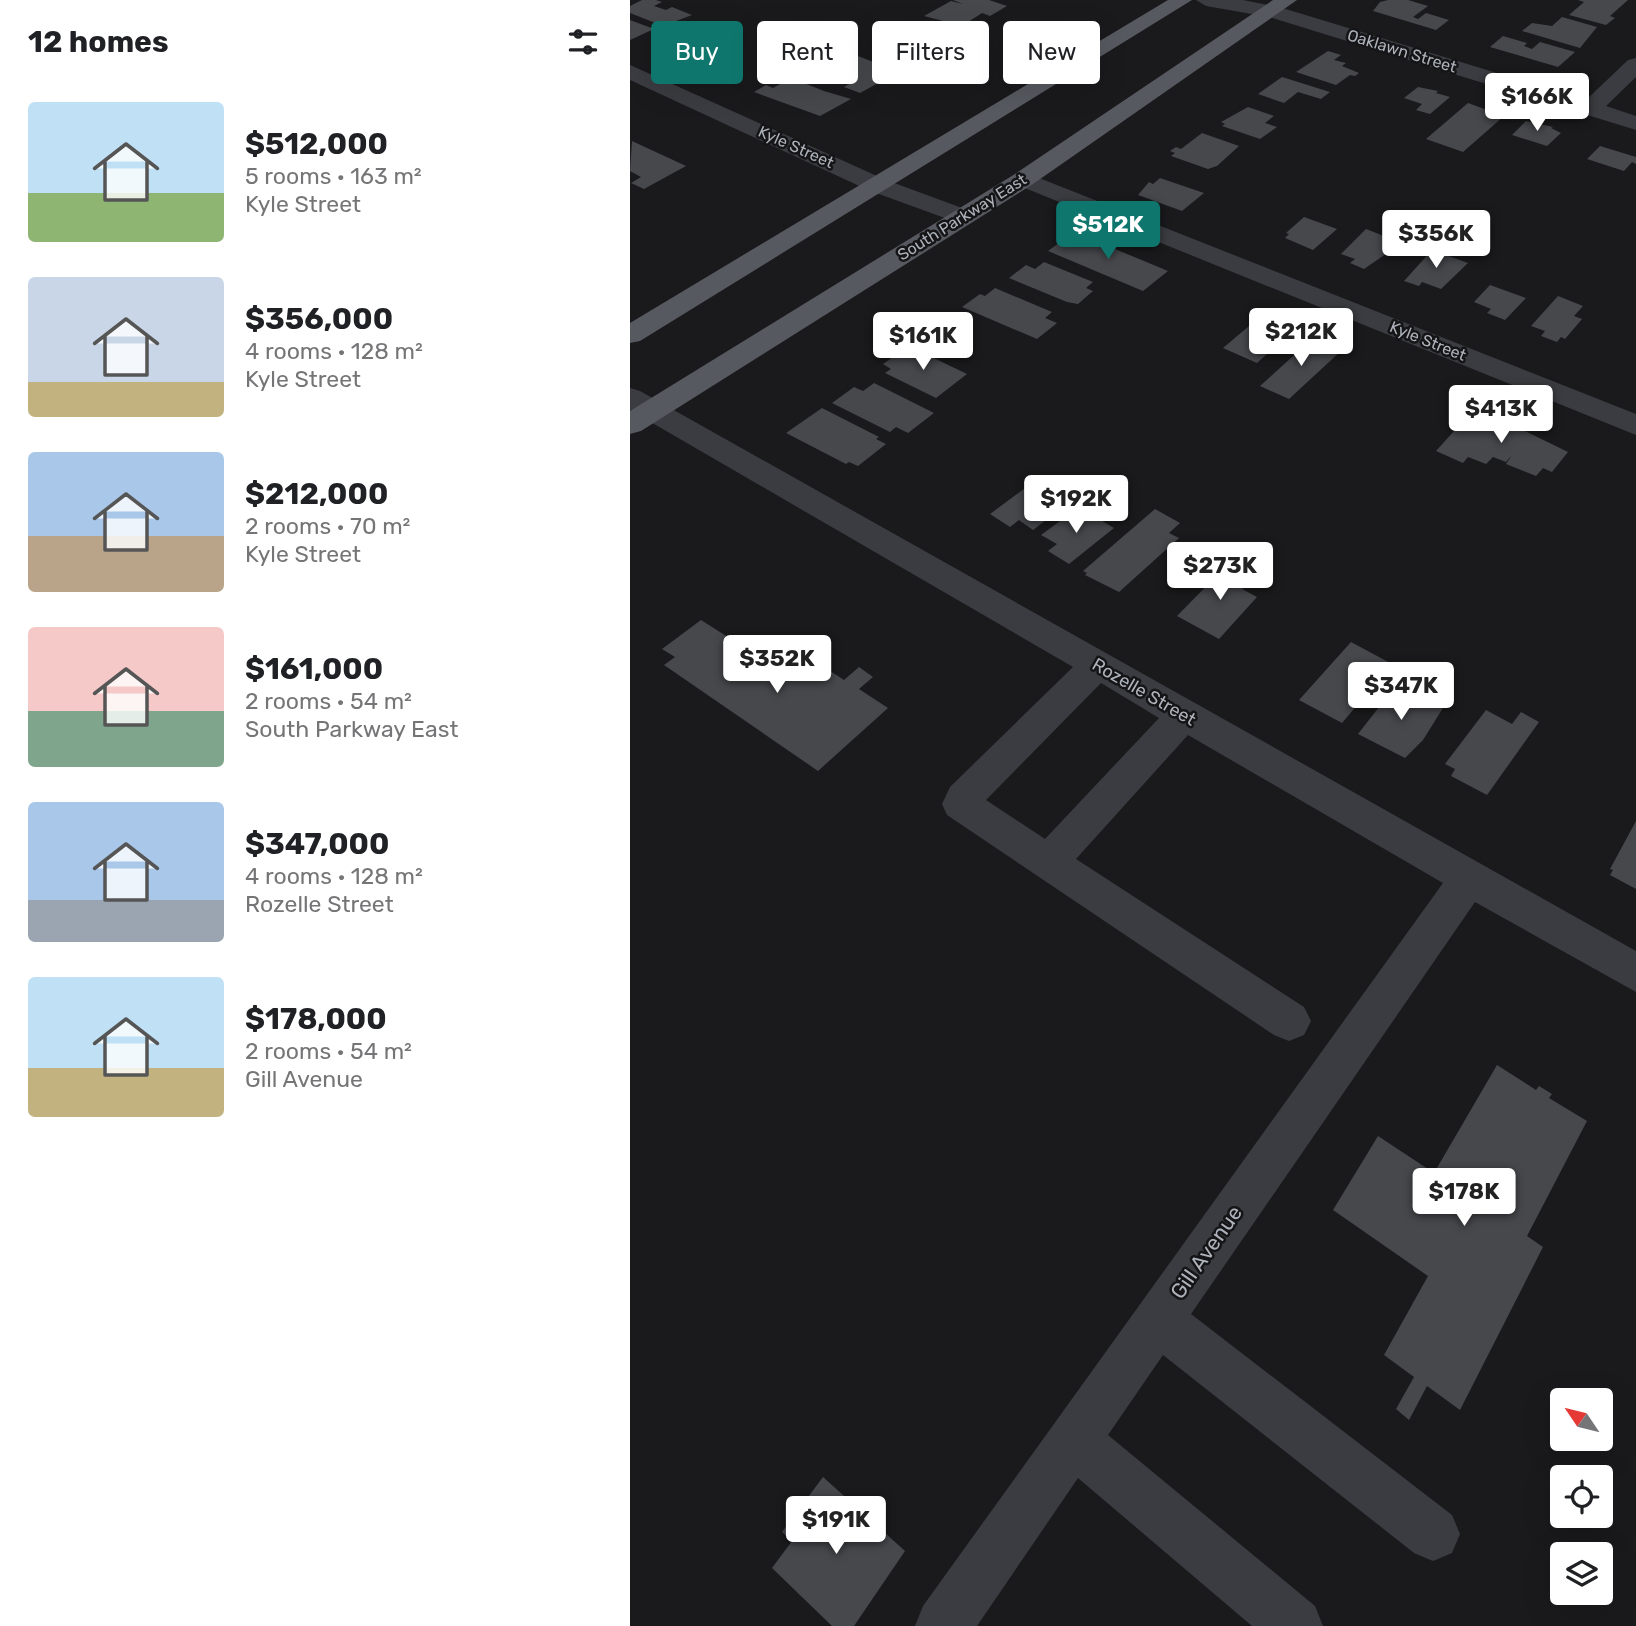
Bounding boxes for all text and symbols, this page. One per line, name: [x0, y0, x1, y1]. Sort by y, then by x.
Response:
chip: Buy: [651, 21, 743, 84]
chip: Rent: [757, 21, 858, 84]
chip: Filters: [872, 21, 989, 84]
chip: New: [1003, 21, 1100, 84]
icon: filters: [564, 23, 602, 61]
text: 12 homes: [28, 24, 169, 60]
street label: Oaklawn Street: [1345, 25, 1459, 77]
pin: $166K: [1488, 74, 1586, 133]
text: $166K: [1501, 82, 1573, 110]
street label: Kyle Street: [755, 122, 837, 172]
text: $512,000: [245, 126, 388, 162]
icon: home: [84, 130, 168, 214]
text: 5 rooms · 163 m²: [245, 162, 422, 190]
street label: South Parkway East: [894, 170, 1030, 264]
text: Kyle Street: [245, 190, 361, 218]
pin: $512K: [1059, 202, 1157, 261]
text: $512K: [1072, 210, 1144, 238]
pin: $356K: [1387, 210, 1485, 270]
text: $356K: [1398, 219, 1474, 247]
text: $356,000: [245, 301, 393, 337]
icon: home: [84, 305, 168, 389]
pin: $212K: [1252, 308, 1350, 368]
pin: $161K: [874, 312, 972, 372]
text: $212K: [1265, 317, 1337, 345]
street label: Kyle Street: [1387, 317, 1469, 365]
text: $161K: [889, 321, 957, 349]
text: 4 rooms · 128 m²: [245, 337, 423, 365]
text: Kyle Street: [245, 365, 361, 393]
pin: $413K: [1452, 386, 1550, 445]
text: $413K: [1465, 394, 1537, 422]
text: $212,000: [245, 476, 388, 512]
pin: $192K: [1027, 476, 1125, 535]
icon: home: [84, 480, 168, 564]
text: $192K: [1040, 484, 1112, 512]
text: 2 rooms · 70 m²: [245, 512, 410, 540]
text: Kyle Street: [245, 540, 361, 568]
pin: $273K: [1171, 542, 1269, 602]
text: $273K: [1183, 551, 1257, 579]
pin: $352K: [728, 636, 826, 695]
text: $352K: [739, 644, 815, 672]
text: $161,000: [245, 651, 383, 687]
street label: Rozelle Street: [1088, 653, 1200, 731]
icon: home: [84, 655, 168, 739]
pin: $347K: [1352, 662, 1450, 722]
text: $347K: [1364, 671, 1438, 699]
text: 2 rooms · 54 m²: [245, 687, 412, 715]
text: South Parkway East: [245, 715, 458, 743]
text: $347,000: [245, 826, 389, 862]
icon: home: [84, 830, 168, 914]
text: 4 rooms · 128 m²: [245, 862, 423, 890]
text: Rozelle Street: [245, 890, 394, 918]
text: $178,000: [245, 1001, 387, 1037]
icon: home: [84, 1005, 168, 1089]
text: 2 rooms · 54 m²: [245, 1037, 412, 1065]
text: Gill Avenue: [245, 1065, 363, 1093]
pin: $178K: [1415, 1168, 1513, 1228]
text: $178K: [1429, 1177, 1499, 1205]
street label: Gill Avenue: [1165, 1201, 1247, 1303]
north arrow: [1550, 1388, 1614, 1451]
map controls: [1550, 1388, 1613, 1605]
button: locate: [1550, 1465, 1613, 1528]
pin: $191K: [787, 1496, 885, 1556]
text: $191K: [802, 1505, 870, 1533]
button: layers: [1550, 1542, 1613, 1605]

